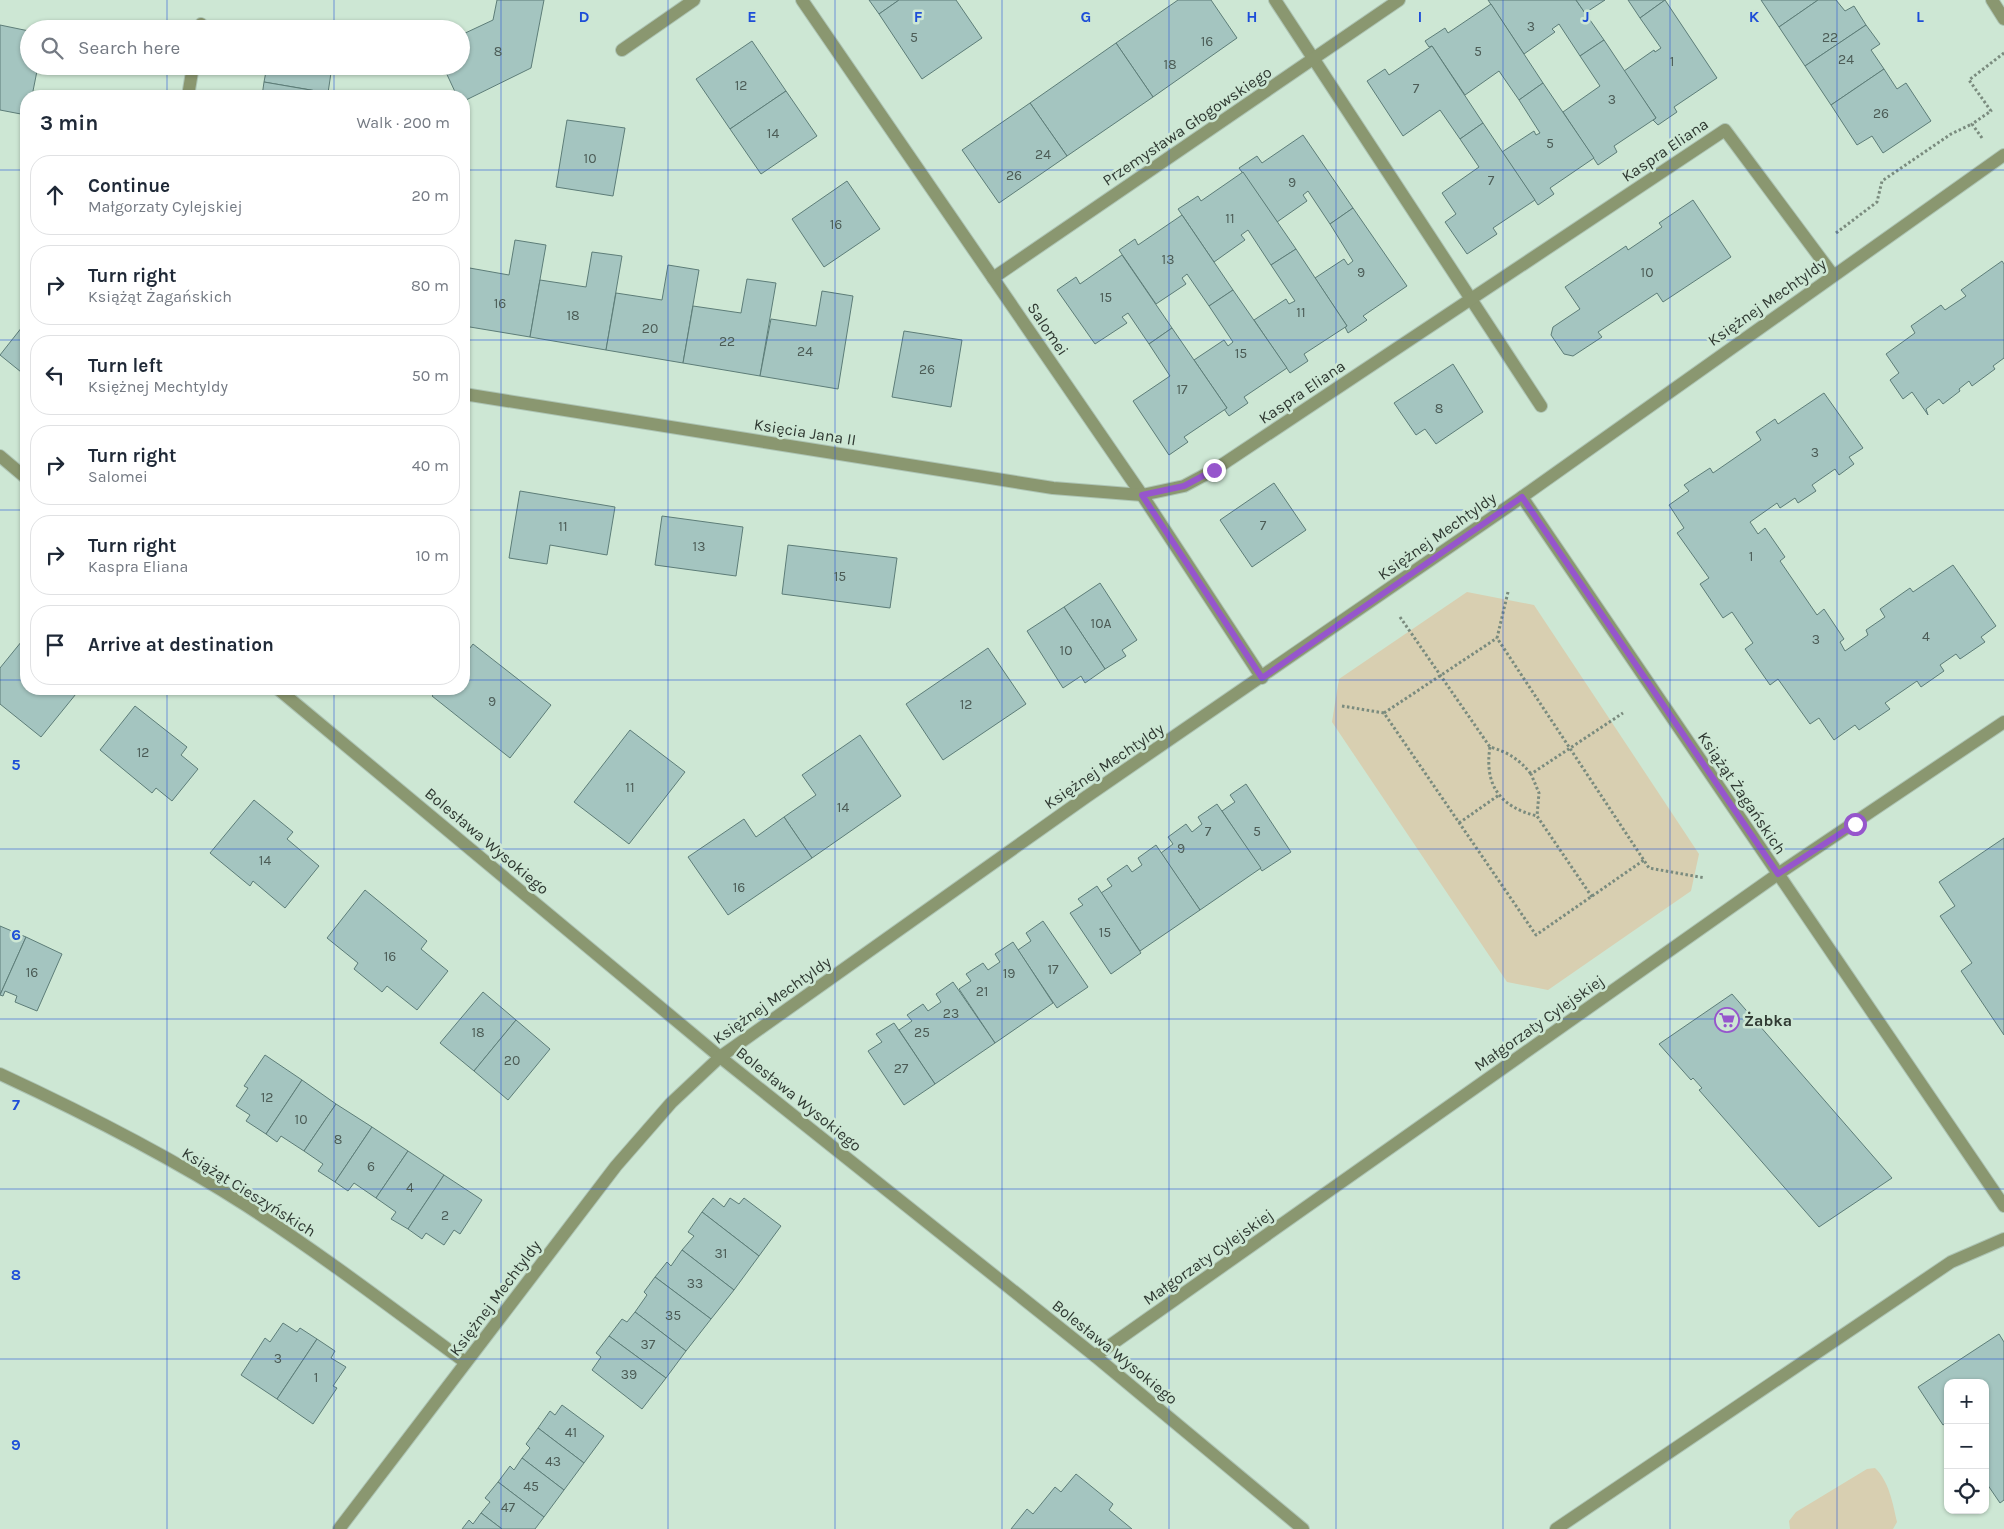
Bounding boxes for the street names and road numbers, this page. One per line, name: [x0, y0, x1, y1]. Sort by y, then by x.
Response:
street label: Przemysława Głogowskiego: [1099, 62, 1275, 190]
street label: Kaspra Eliana: [1618, 114, 1712, 186]
street label: Księżnej Mechtyldy: [1704, 254, 1830, 350]
street label: Salomei: [1023, 299, 1073, 359]
street label: Kaspra Eliana: [1255, 356, 1349, 428]
street label: Księcia Jana II: [753, 415, 857, 449]
street label: Księżnej Mechtyldy: [1374, 488, 1500, 584]
street label: Księżnej Mechtyldy: [1041, 719, 1168, 813]
street label: Książąt Żagańskich: [1694, 728, 1790, 858]
street label: Bolesława Wysokiego: [421, 784, 553, 898]
street label: Księżnej Mechtyldy: [709, 952, 835, 1048]
street label: Małgorzaty Cylejskiej: [1470, 971, 1608, 1075]
street label: Bolesława Wysokiego: [732, 1043, 866, 1155]
street label: Książąt Cieszyńskich: [179, 1143, 319, 1241]
street label: Małgorzaty Cylejskiej: [1139, 1205, 1277, 1309]
street label: Księżnej Mechtyldy: [445, 1236, 545, 1360]
street label: Bolesława Wysokiego: [1048, 1296, 1182, 1408]

